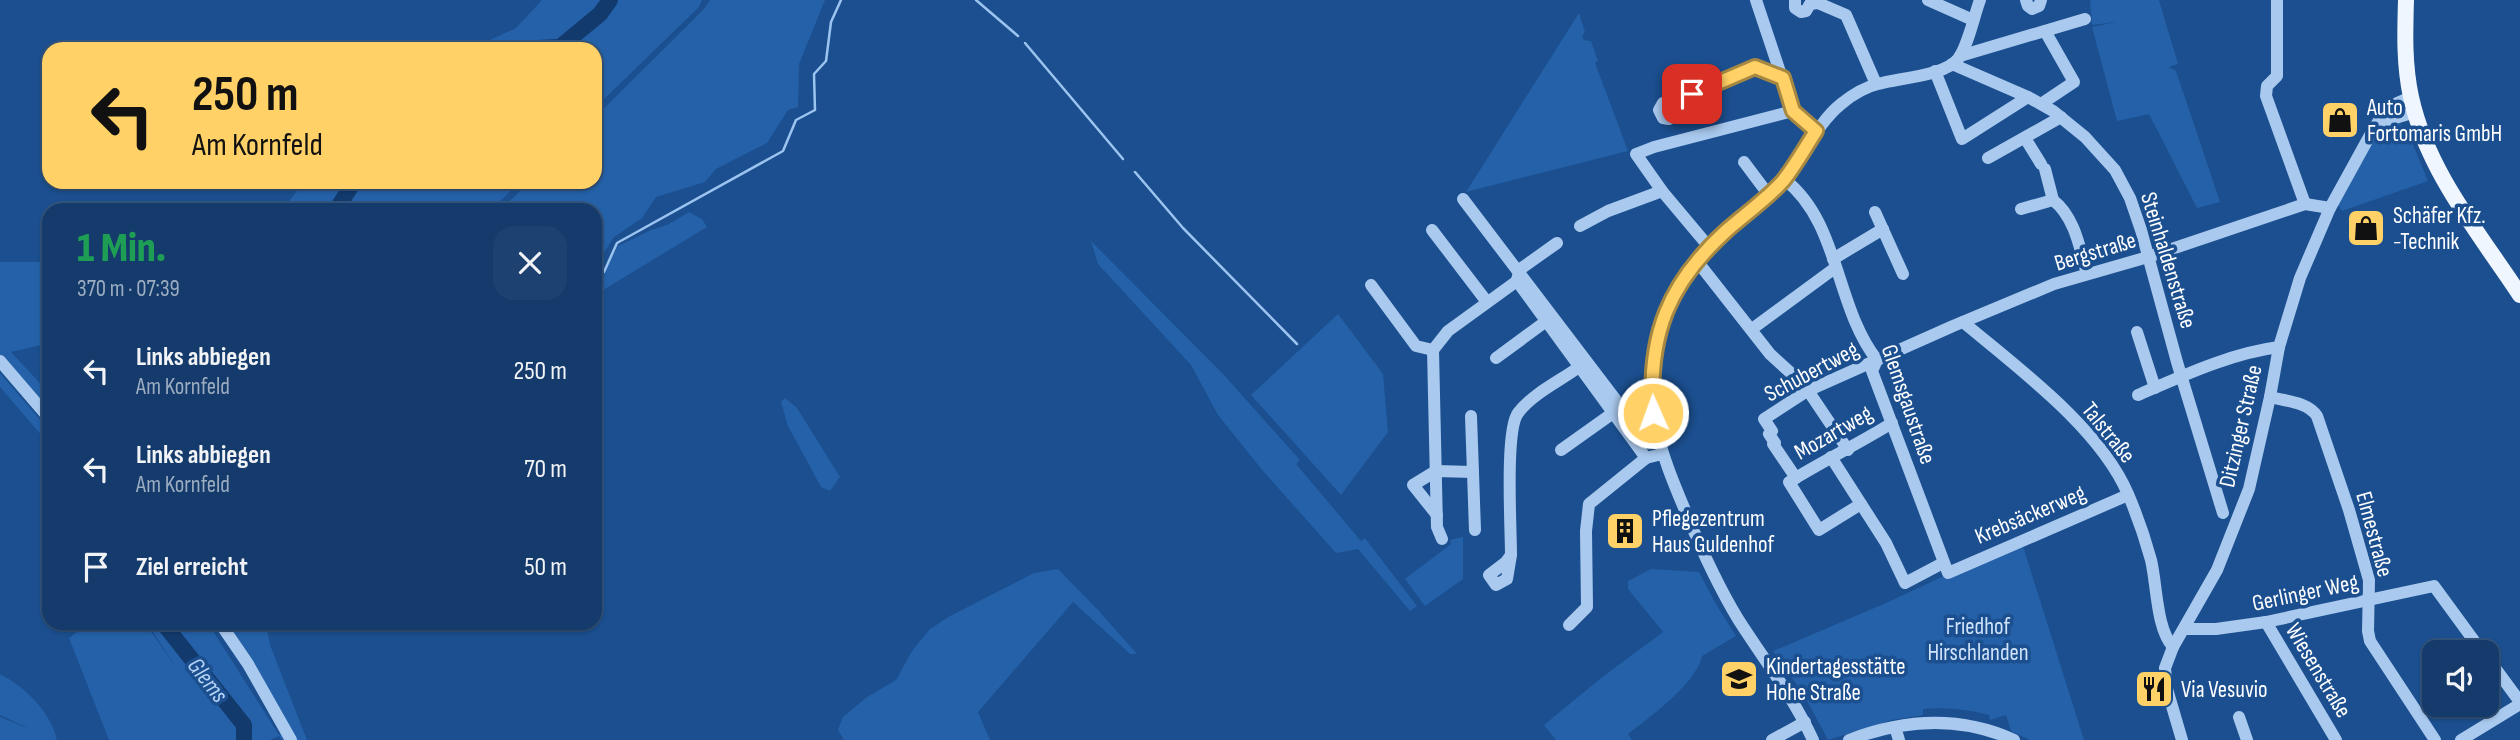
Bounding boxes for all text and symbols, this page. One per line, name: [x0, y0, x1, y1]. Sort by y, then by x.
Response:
pin: [1662, 64, 1722, 124]
text: 250 m: [192, 66, 298, 125]
icon: left: [77, 70, 168, 161]
icon: arrive: [1673, 75, 1711, 113]
place label: Auto Fortomaris GmbH: [2366, 94, 2502, 148]
shop icon: Auto Fortomaris GmbH: [2319, 99, 2361, 141]
text: Am Kornfeld: [192, 126, 323, 165]
street label: Steinhaldenstraße: [2134, 189, 2202, 332]
place label: Schäfer Kfz. -Technik: [2393, 202, 2486, 256]
shop icon: Schäfer Kfz. -Technik: [2345, 207, 2387, 249]
text: 1 Min.: [77, 223, 166, 274]
button: close: [493, 226, 567, 300]
street label: Bergstraße: [2051, 226, 2140, 278]
text: 370 m · 07:39: [77, 275, 180, 303]
street label: Schubertweg: [1760, 335, 1863, 408]
street label: Glemsgaustraße: [1875, 341, 1942, 468]
text: Links abbiegen: [136, 342, 271, 373]
icon: left: [77, 352, 115, 390]
text: 250 m: [513, 356, 567, 387]
street label: Ditzinger Straße: [2213, 362, 2269, 490]
text: Am Kornfeld: [136, 373, 230, 401]
position arrow: [1616, 376, 1690, 450]
street label: Talstraße: [2075, 397, 2141, 469]
street label: Mozartweg: [1790, 399, 1877, 466]
text: Links abbiegen: [136, 440, 271, 471]
icon: left: [77, 450, 115, 488]
text: 70 m: [524, 454, 567, 485]
text: Am Kornfeld: [136, 471, 230, 499]
street label: Krebsäckerweg: [1971, 479, 2090, 551]
street label: Elmestraße: [2349, 489, 2399, 580]
place label: Pflegezentrum Haus Guldenhof: [1652, 505, 1774, 559]
building icon: Pflegezentrum Haus Guldenhof: [1604, 510, 1646, 552]
icon: arrive: [77, 548, 115, 586]
text: Ziel erreicht: [136, 552, 248, 583]
text: 50 m: [524, 552, 567, 583]
street label: Gerlinger Weg: [2250, 568, 2361, 618]
park label: Friedhof Hirschlanden: [1927, 613, 2029, 667]
street label: Wiesenstraße: [2279, 618, 2357, 723]
map controls: [2422, 640, 2499, 717]
button: sound: [2422, 640, 2499, 717]
water label: Glems: [181, 652, 234, 709]
place label: Kindertagesstätte Hohe Straße: [1766, 653, 1905, 707]
school or university icon: Kindertagesstätte Hohe Straße: [1718, 658, 1760, 700]
restaurant icon: Via Vesuvio: [2133, 668, 2175, 710]
place label: Via Vesuvio: [2181, 676, 2268, 704]

